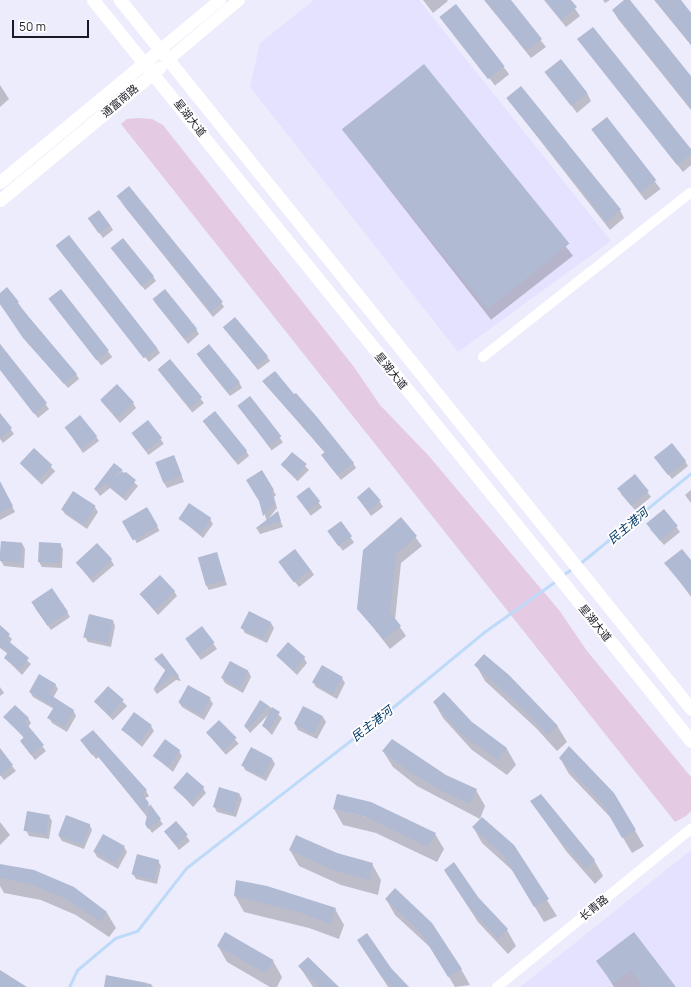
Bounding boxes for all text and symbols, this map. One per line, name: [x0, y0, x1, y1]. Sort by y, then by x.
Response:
scale bar: [14, 12, 91, 38]
text: 50 m: [19, 18, 46, 35]
street label: 通富南路: [99, 82, 141, 120]
street label: 星湖大道: [171, 97, 209, 139]
street label: 星湖大道: [372, 350, 410, 392]
water label: 民主港河: [605, 505, 651, 547]
street label: 星湖大道: [576, 602, 614, 644]
water label: 民主港河: [349, 704, 395, 744]
street label: 长青路: [577, 892, 611, 924]

